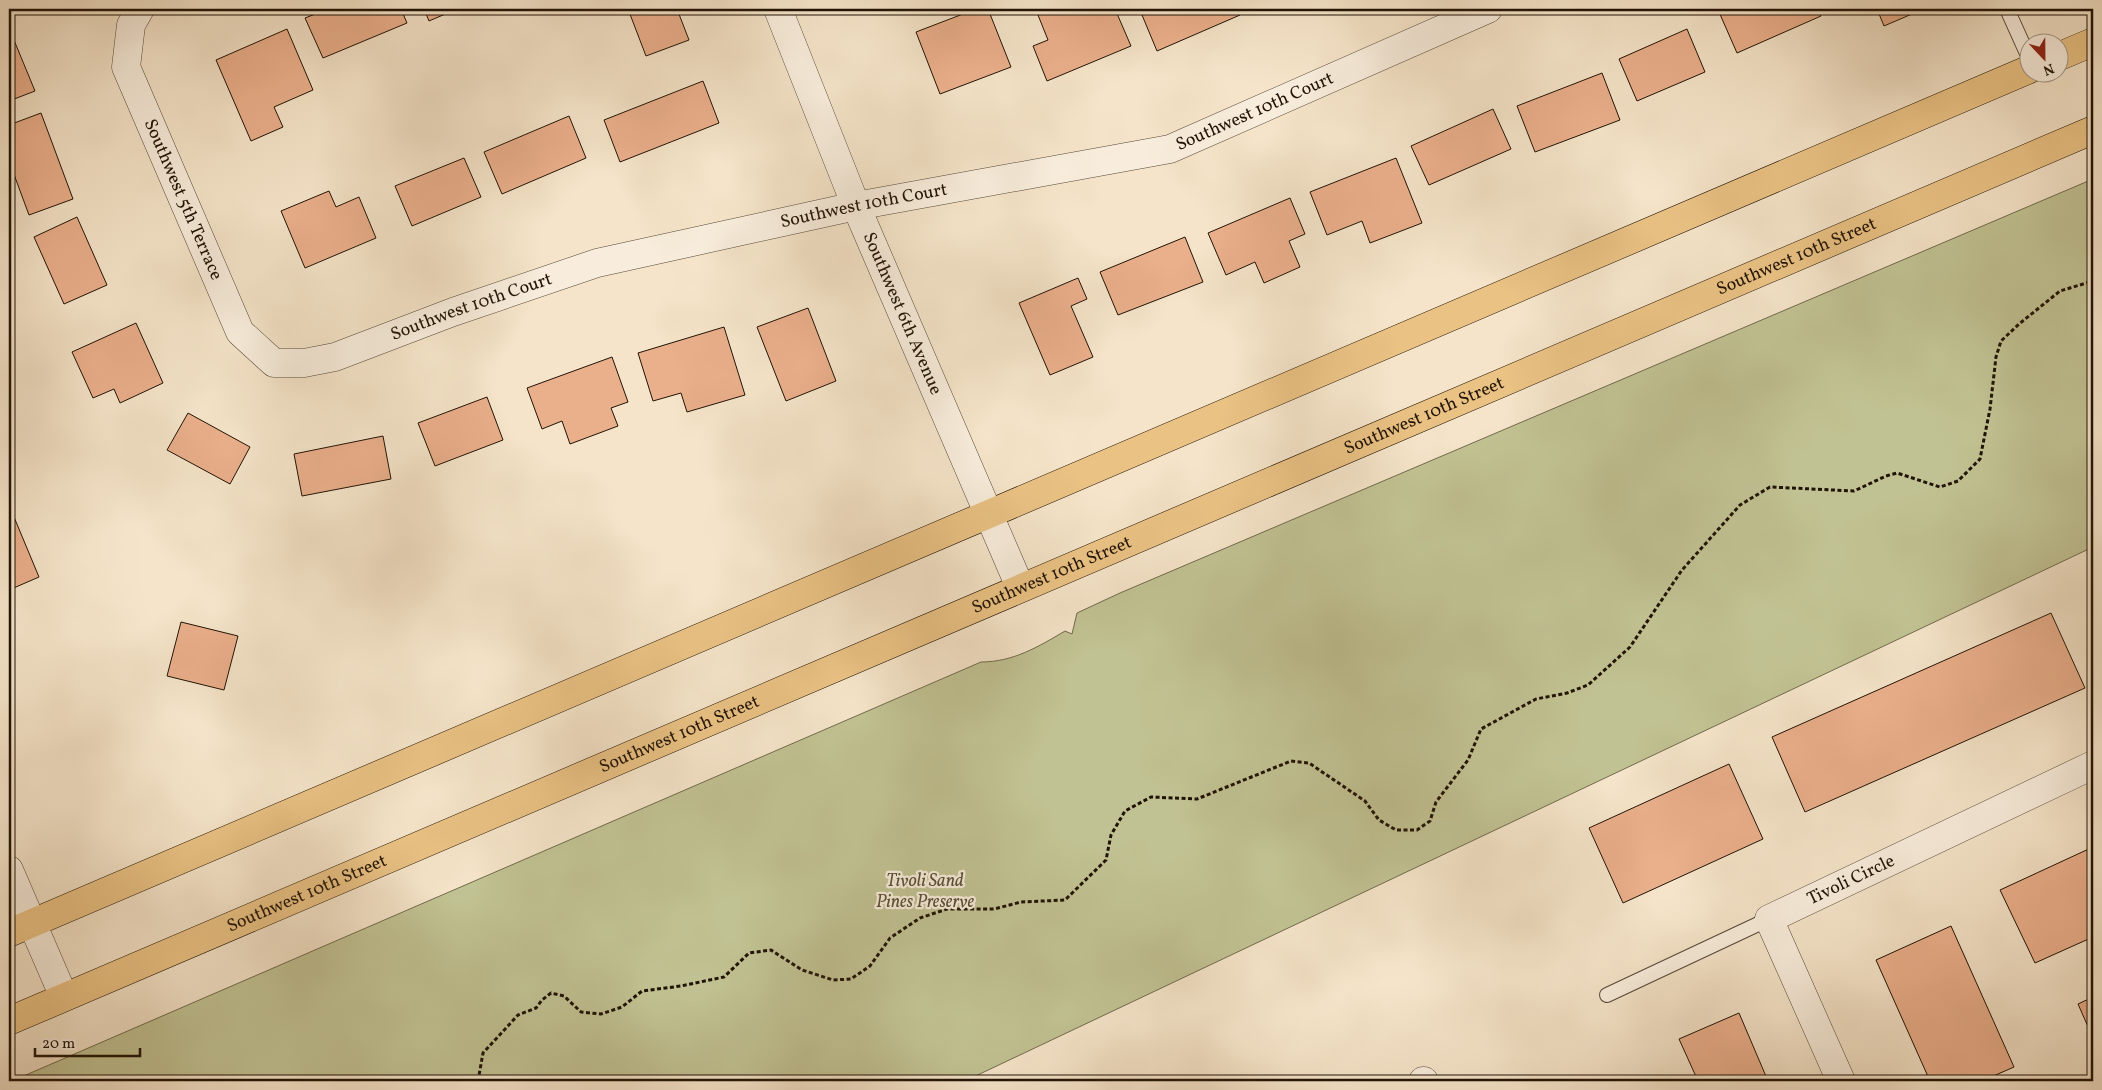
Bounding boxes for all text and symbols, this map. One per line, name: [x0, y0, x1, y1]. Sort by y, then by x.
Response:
north arrow: [2020, 32, 2070, 82]
text: N: [2040, 58, 2057, 79]
street label: Southwest 10th Court: [1172, 66, 1337, 157]
street label: Southwest 5th Terrace: [137, 115, 229, 284]
street label: Southwest 10th Court: [778, 177, 949, 235]
street label: Southwest 10th Street: [1713, 212, 1880, 302]
street label: Southwest 6th Avenue: [856, 228, 948, 399]
street label: Southwest 10th Court: [387, 267, 555, 347]
street label: Southwest 10th Street: [1340, 371, 1508, 461]
street label: Southwest 10th Street: [968, 530, 1136, 620]
street label: Southwest 10th Street: [595, 689, 763, 780]
street label: Southwest 10th Street: [223, 848, 391, 939]
street label: Tivoli Circle: [1803, 848, 1899, 912]
park label: Tivoli Sand Pines Preserve: [876, 869, 974, 915]
scale bar: [35, 1025, 140, 1057]
text: 20 m: [42, 1034, 75, 1055]

